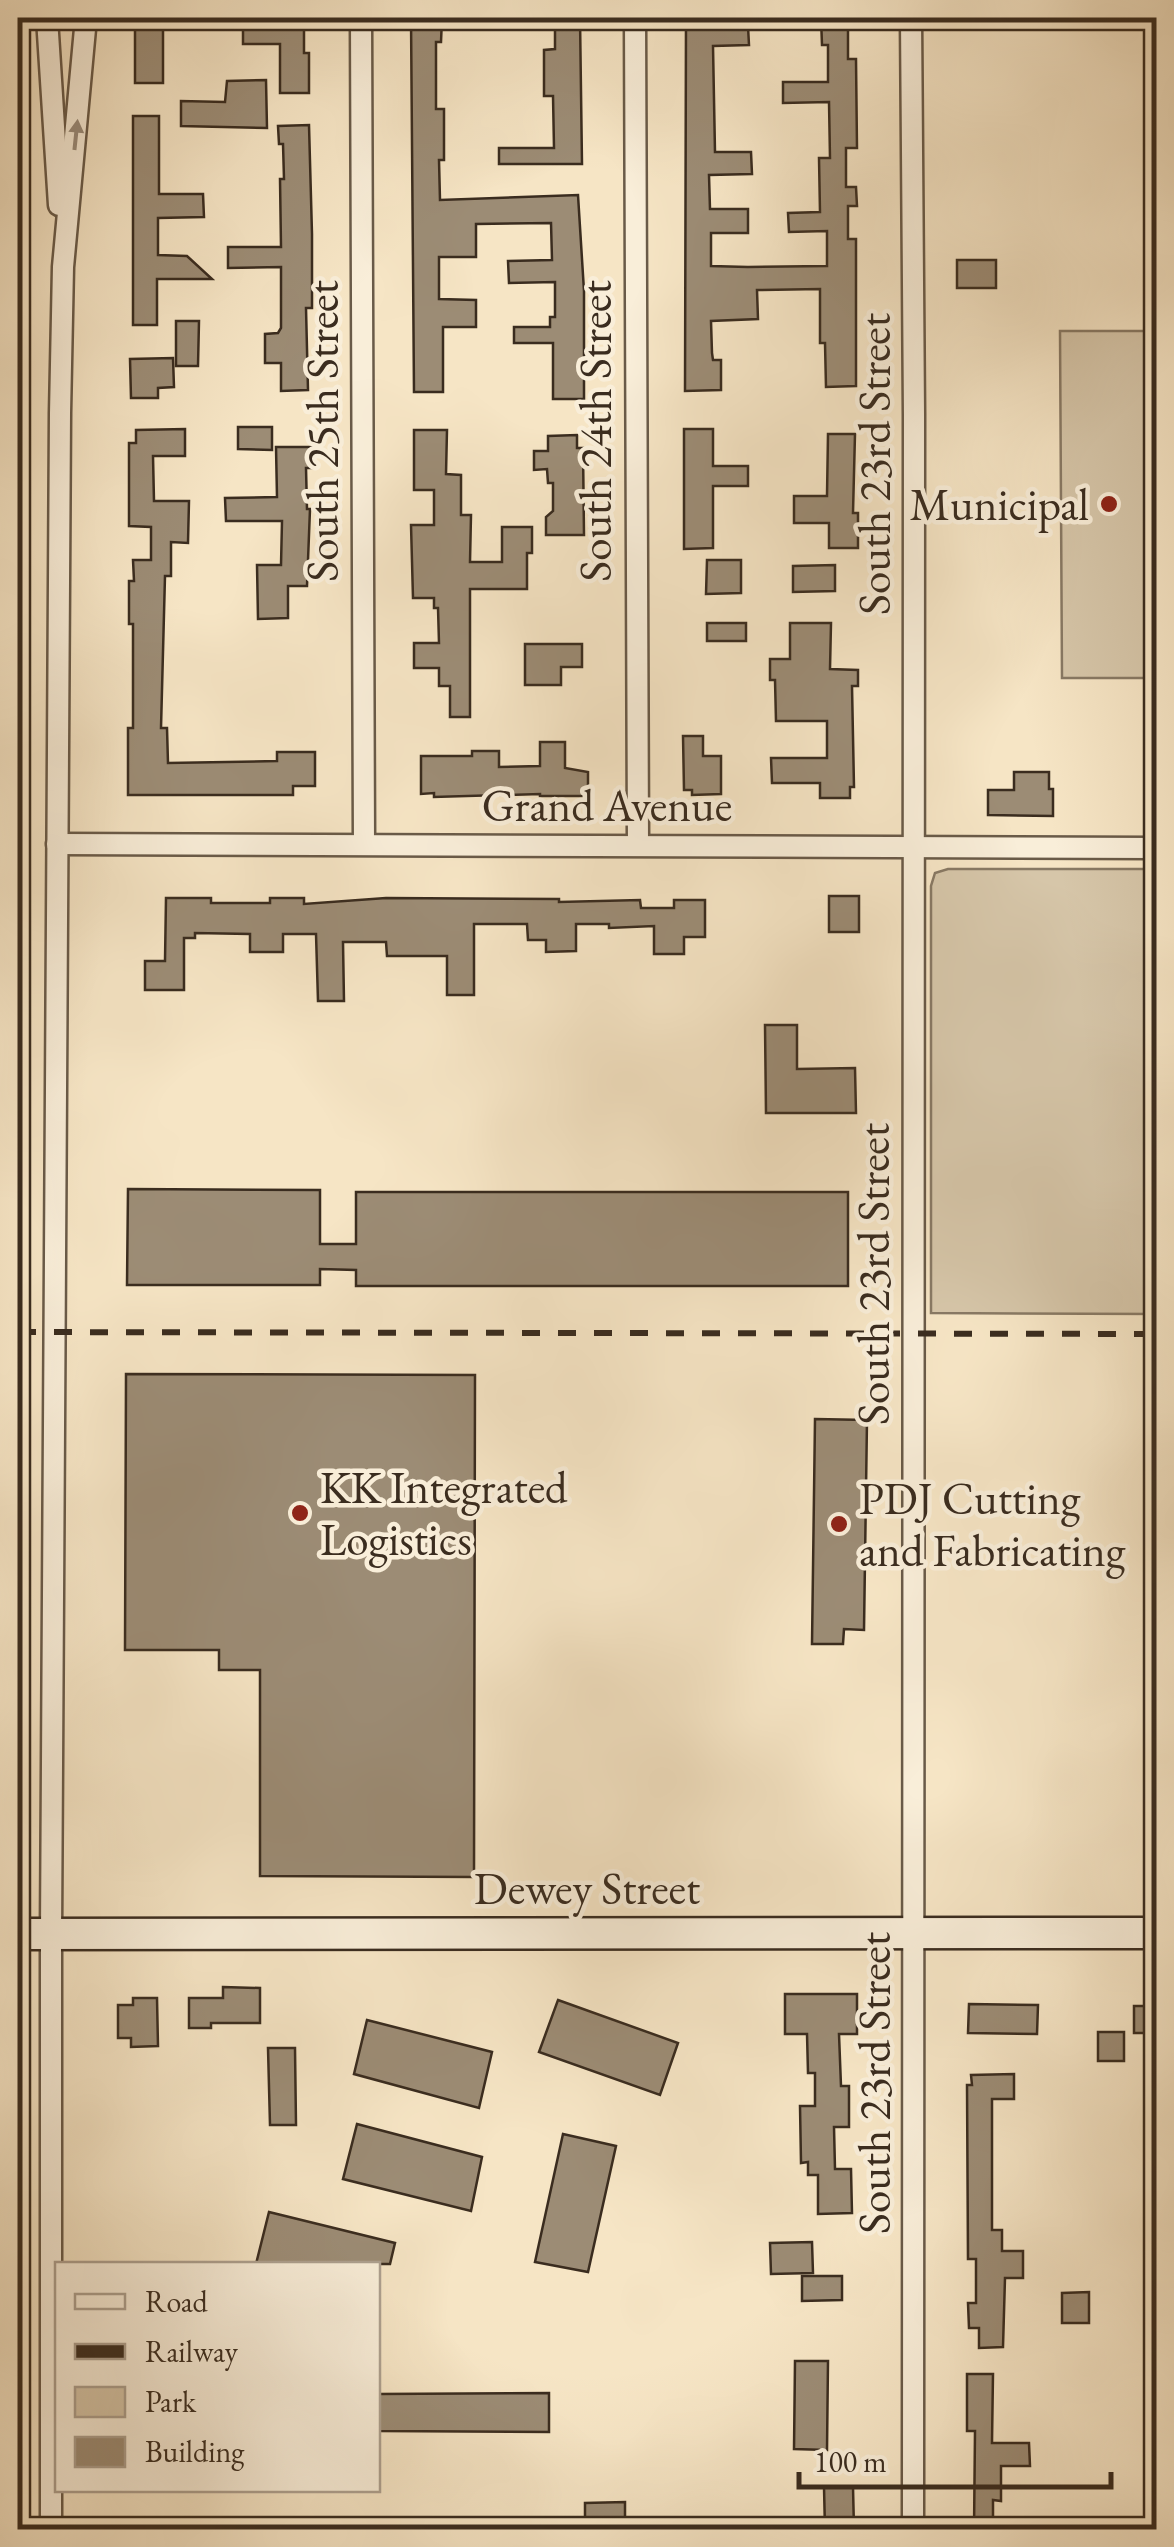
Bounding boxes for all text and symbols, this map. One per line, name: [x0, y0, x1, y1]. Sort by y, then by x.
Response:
one-way arrow: [69, 119, 85, 151]
street label: South 25th Street: [293, 280, 351, 582]
street label: South 24th Street: [566, 280, 624, 582]
street label: South 23rd Street: [845, 313, 903, 615]
place label: Municipal: [909, 475, 1089, 533]
marker: Municipal: [1098, 493, 1120, 515]
street label: Grand Avenue: [482, 776, 732, 834]
street label: South 23rd Street: [844, 1123, 902, 1425]
place label: KK Integrated Logistics: [320, 1458, 568, 1568]
place label: PDJ Cutting and Fabricating: [859, 1469, 1126, 1579]
marker: KK Integrated Logistics: [289, 1502, 311, 1524]
marker: PDJ Cutting and Fabricating: [828, 1513, 850, 1535]
street label: Dewey Street: [474, 1859, 700, 1917]
street label: South 23rd Street: [845, 1932, 903, 2234]
legend: [55, 2262, 380, 2492]
text: Road: [145, 2282, 209, 2321]
text: Railway: [145, 2332, 239, 2371]
text: Park: [145, 2382, 197, 2421]
scale bar: [799, 2427, 1112, 2489]
text: Building: [145, 2432, 245, 2471]
text: 100 m: [814, 2442, 887, 2481]

